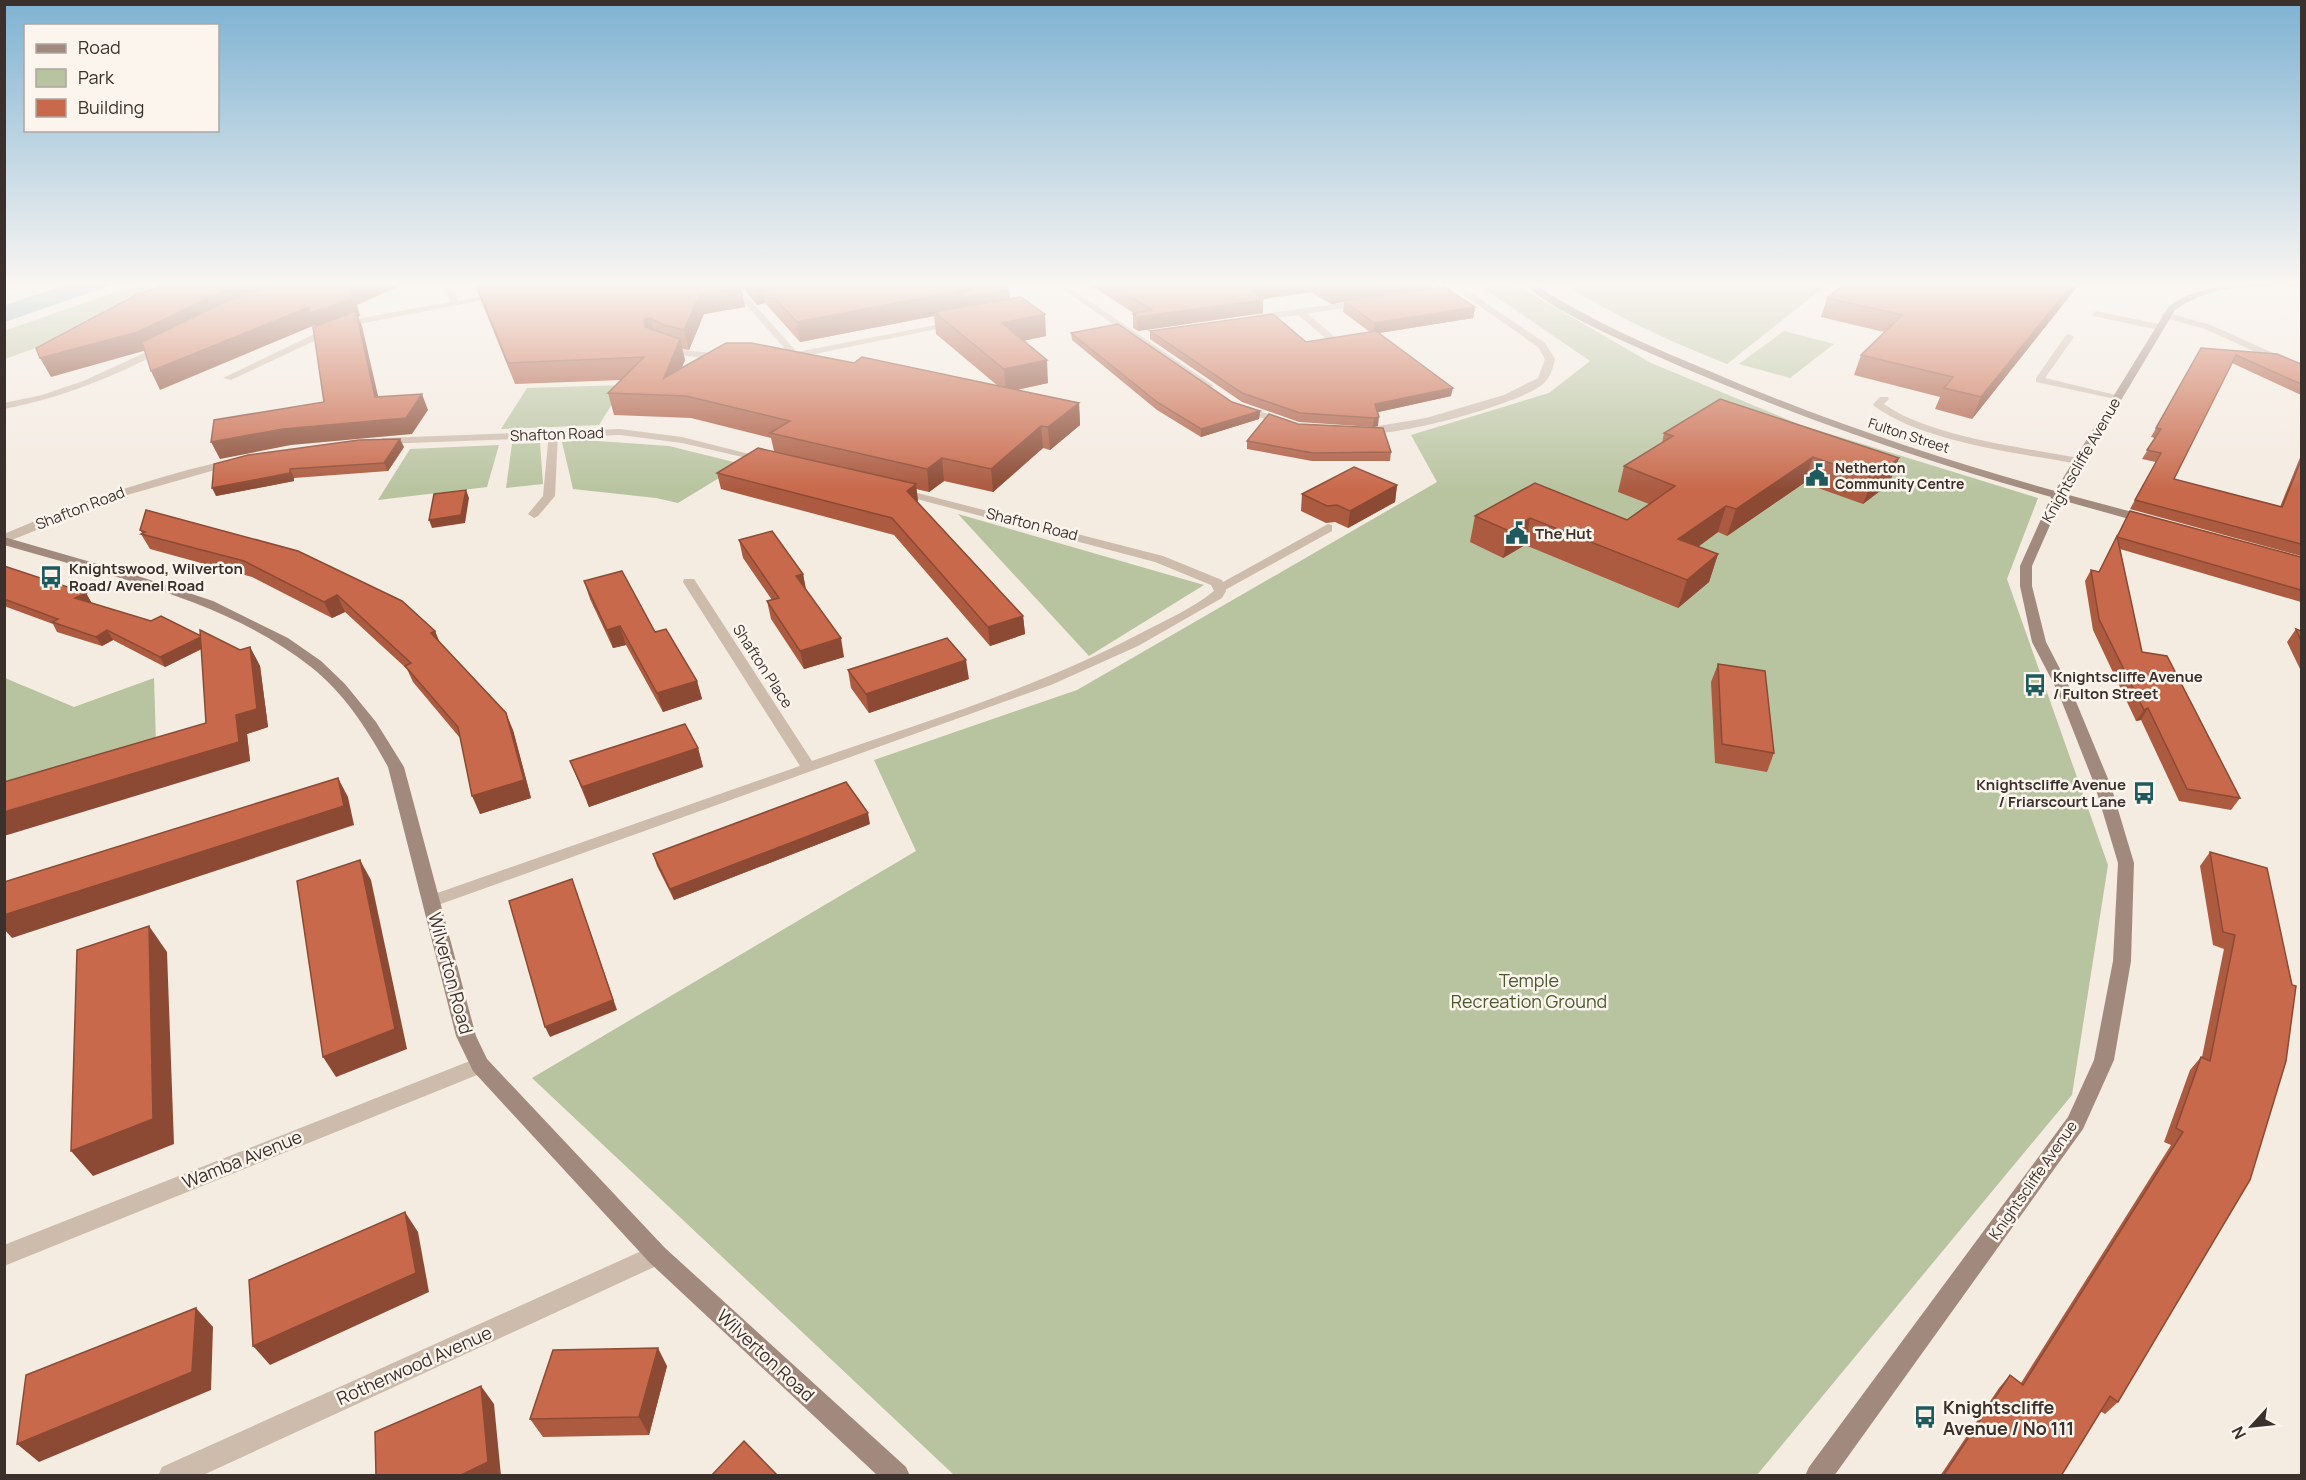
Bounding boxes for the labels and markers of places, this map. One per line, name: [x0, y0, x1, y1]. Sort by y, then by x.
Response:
place label: Netherton Community Centre: [1835, 458, 1964, 493]
public building icon: Netherton Community Centre: [1804, 462, 1830, 488]
public building icon: The Hut: [1504, 520, 1530, 546]
place label: The Hut: [1535, 523, 1592, 544]
place label: Knightswood, Wilverton Road/ Avenel Road: [69, 558, 243, 596]
bus stop icon: Knightswood, Wilverton Road/ Avenel Road: [38, 564, 64, 590]
place label: Knightscliffe Avenue / Fulton Street: [2053, 666, 2203, 704]
bus stop icon: Knightscliffe Avenue / Fulton Street: [2022, 672, 2048, 698]
place label: Knightscliffe Avenue / Friarscourt Lane: [1976, 774, 2126, 812]
bus stop icon: Knightscliffe Avenue / Friarscourt Lane: [2131, 780, 2157, 806]
place label: Knightscliffe Avenue / No 111: [1943, 1395, 2074, 1440]
bus stop icon: Knightscliffe Avenue / No 111: [1912, 1404, 1938, 1430]

